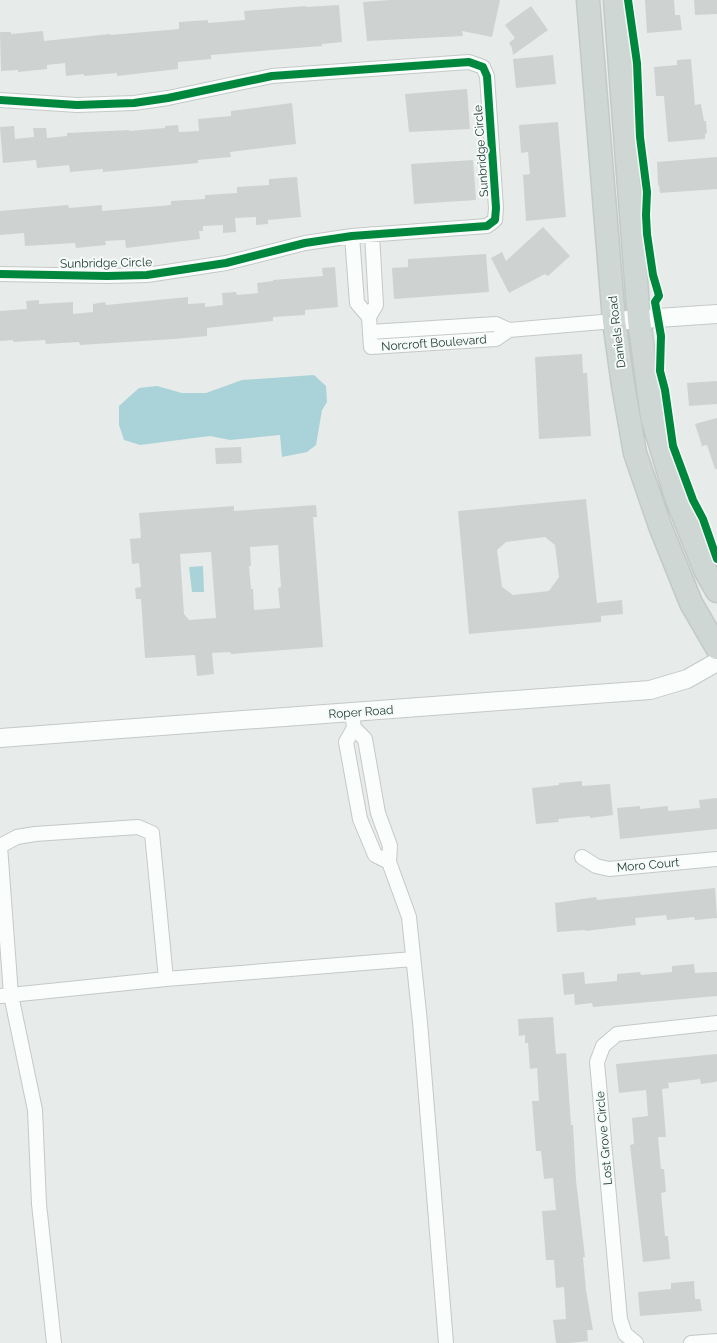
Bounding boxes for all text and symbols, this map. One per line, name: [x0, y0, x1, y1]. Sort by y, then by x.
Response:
street label: Sunbridge Circle: [471, 104, 491, 198]
street label: Sunbridge Circle: [60, 255, 152, 271]
street label: Daniels Road: [606, 295, 628, 369]
street label: Norcroft Boulevard: [381, 332, 487, 354]
street label: Roper Road: [328, 703, 394, 721]
street label: Moro Court: [616, 855, 680, 875]
street label: Lost Grove Circle: [593, 1090, 615, 1186]

